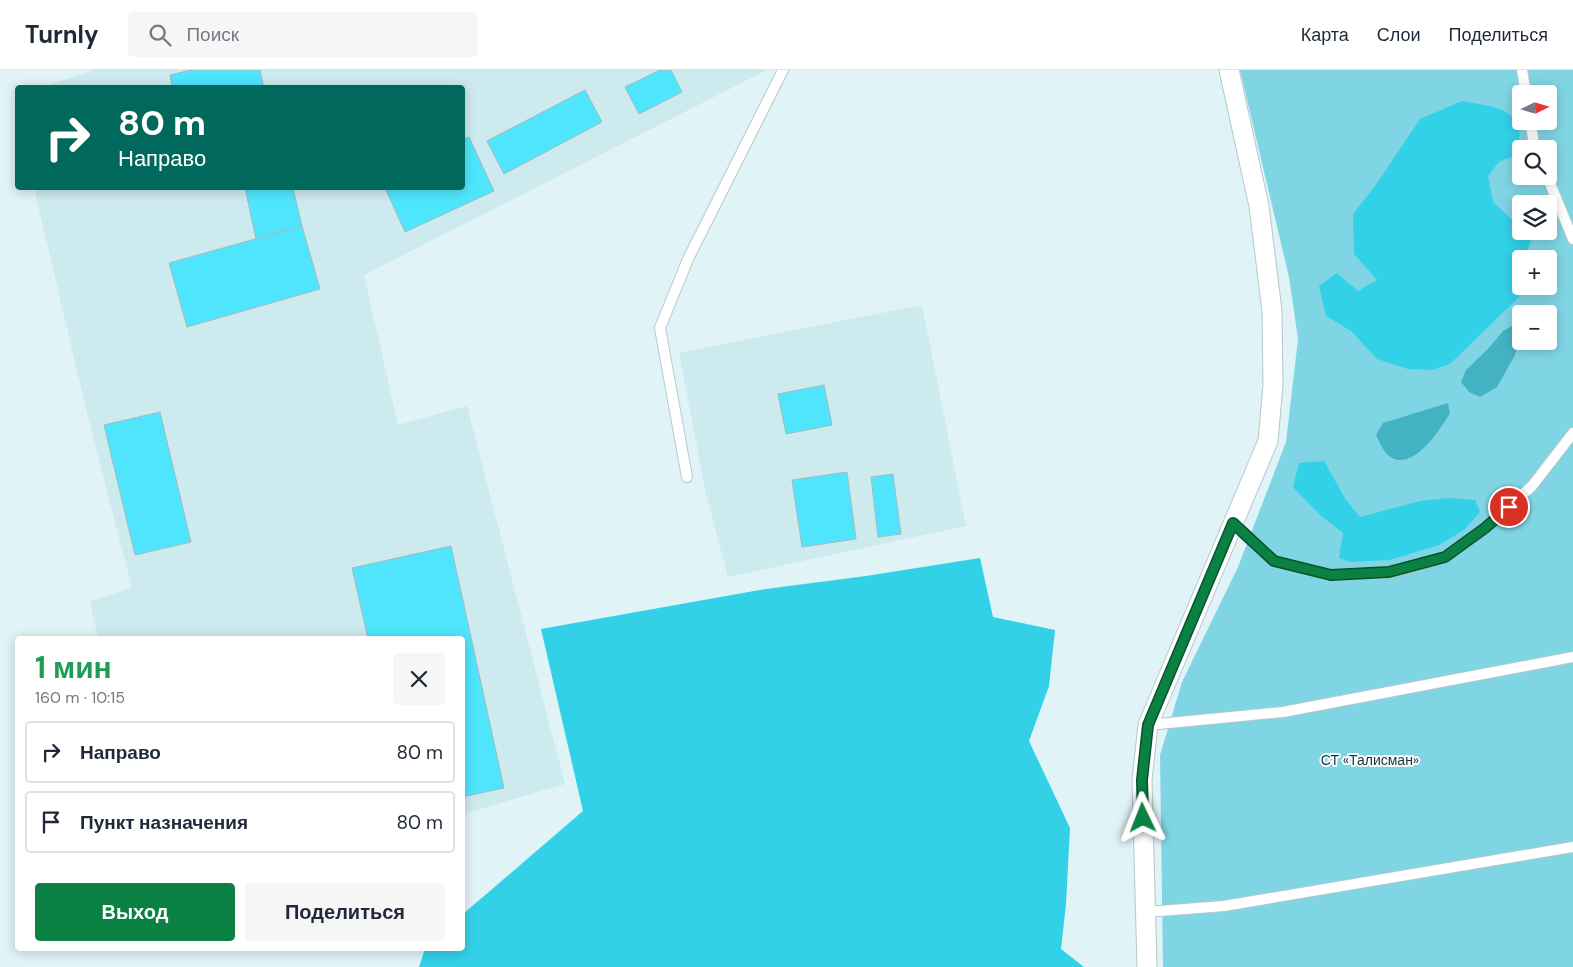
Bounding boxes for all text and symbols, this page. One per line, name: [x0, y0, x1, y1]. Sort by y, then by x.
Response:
search box: [128, 12, 478, 57]
text: Turnly: [25, 19, 98, 50]
icon: search: [146, 21, 174, 49]
text: Поиск: [186, 22, 239, 47]
text: Карта: [1301, 23, 1349, 47]
text: Слои: [1377, 23, 1421, 47]
text: Поделиться: [1449, 23, 1548, 47]
north arrow: [1512, 85, 1558, 130]
map controls: [1512, 85, 1557, 350]
text: 80 m: [118, 100, 206, 146]
icon: right: [35, 105, 100, 170]
button: search: [1512, 140, 1557, 185]
text: Направо: [118, 144, 206, 173]
button: layers: [1512, 195, 1557, 240]
button: +: [1512, 250, 1557, 295]
button: −: [1512, 305, 1557, 350]
pin: [1488, 486, 1530, 528]
icon: arrive: [1495, 493, 1523, 521]
text: 1 мин: [35, 648, 112, 687]
button: close: [393, 653, 445, 705]
text: 160 m · 10:15: [35, 687, 125, 708]
icon: right: [37, 738, 65, 766]
text: Направо: [80, 740, 161, 765]
text: 80 m: [396, 740, 443, 765]
park label: СТ «Талисман»: [1321, 751, 1419, 769]
position arrow: [1116, 791, 1168, 843]
icon: arrive: [37, 808, 65, 836]
text: Пункт назначения: [80, 810, 248, 835]
text: 80 m: [396, 810, 443, 835]
button: Выход: [35, 883, 235, 941]
button: Поделиться: [245, 883, 445, 941]

